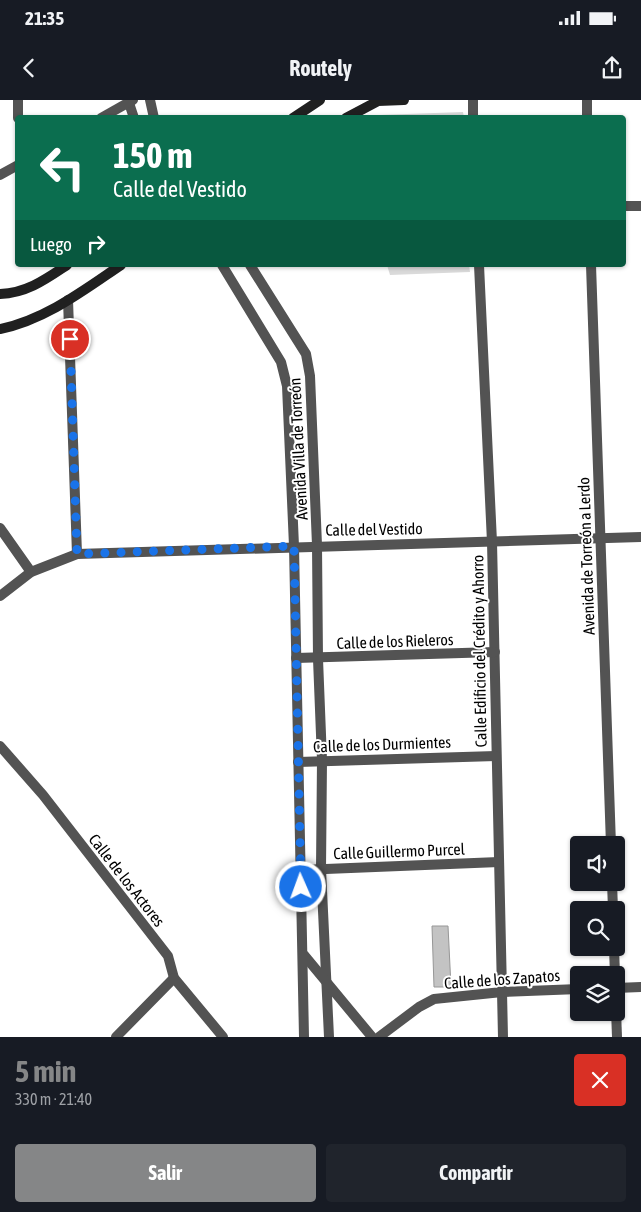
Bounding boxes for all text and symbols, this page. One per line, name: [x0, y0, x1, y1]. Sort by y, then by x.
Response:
text: 21:35: [25, 7, 64, 29]
icon: back: [15, 54, 43, 82]
icon: share: [598, 54, 626, 82]
text: Routely: [289, 55, 352, 81]
icon: left: [30, 135, 95, 200]
text: 150 m: [113, 135, 192, 175]
text: Calle del Vestido: [113, 176, 247, 202]
icon: right: [82, 230, 110, 258]
text: Luego: [30, 233, 72, 255]
pin: [49, 318, 91, 360]
icon: arrive: [56, 325, 84, 353]
street label: Avenida Villa de Torreón: [285, 377, 311, 521]
street label: Avenida de Torreón a Lerdo: [574, 477, 598, 635]
street label: Calle del Vestido: [325, 519, 423, 539]
street label: Calle Edificio del Crédito y Ahorro: [468, 555, 491, 747]
street label: Calle de los Rieleros: [336, 630, 454, 652]
street label: Calle de los Durmientes: [313, 733, 452, 755]
street label: Calle de los Actores: [85, 830, 169, 930]
map controls: [570, 836, 625, 1021]
button: sound: [570, 836, 625, 891]
street label: Calle Guillermo Purcel: [333, 840, 466, 862]
position arrow: [274, 860, 326, 912]
button: search: [570, 901, 625, 956]
street label: Calle de los Zapatos: [443, 966, 561, 993]
button: layers: [570, 966, 625, 1021]
text: 5 min: [15, 1054, 76, 1088]
button: close: [574, 1054, 626, 1106]
text: 330 m · 21:40: [15, 1090, 92, 1108]
button: Salir: [15, 1144, 316, 1202]
button: Compartir: [326, 1144, 626, 1202]

